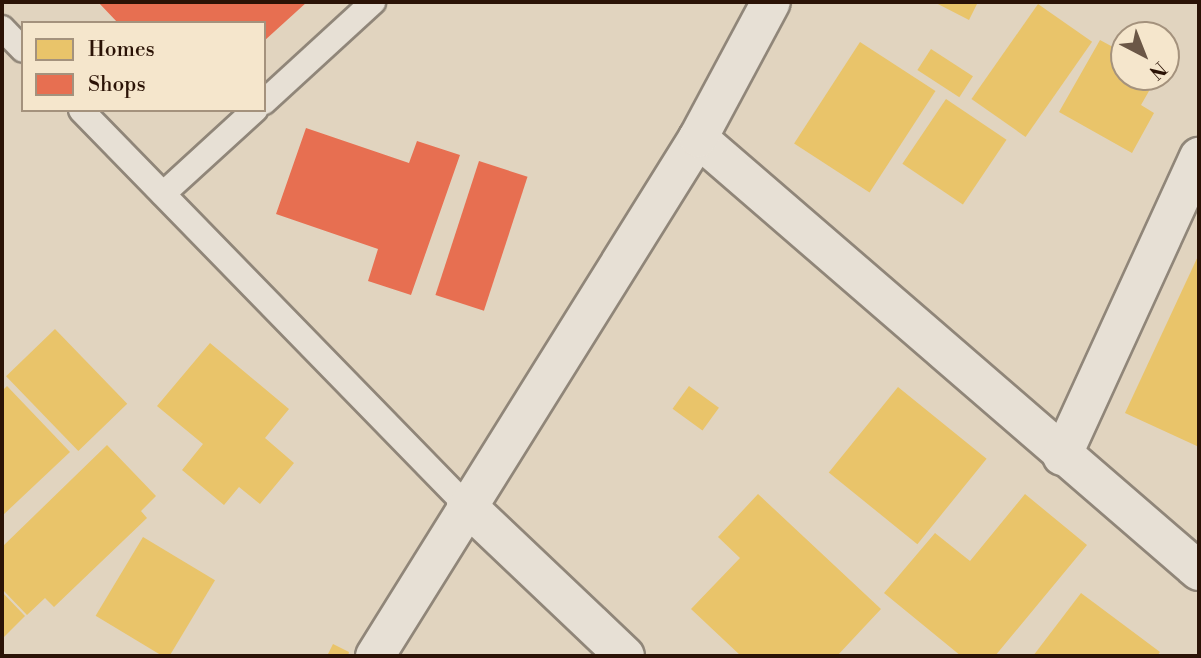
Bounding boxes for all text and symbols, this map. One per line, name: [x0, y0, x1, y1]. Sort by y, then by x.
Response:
legend: [21, 21, 266, 112]
north arrow: [1110, 21, 1180, 91]
text: Homes: [88, 37, 155, 63]
text: N: [1144, 56, 1171, 84]
text: Shops: [88, 72, 146, 98]

